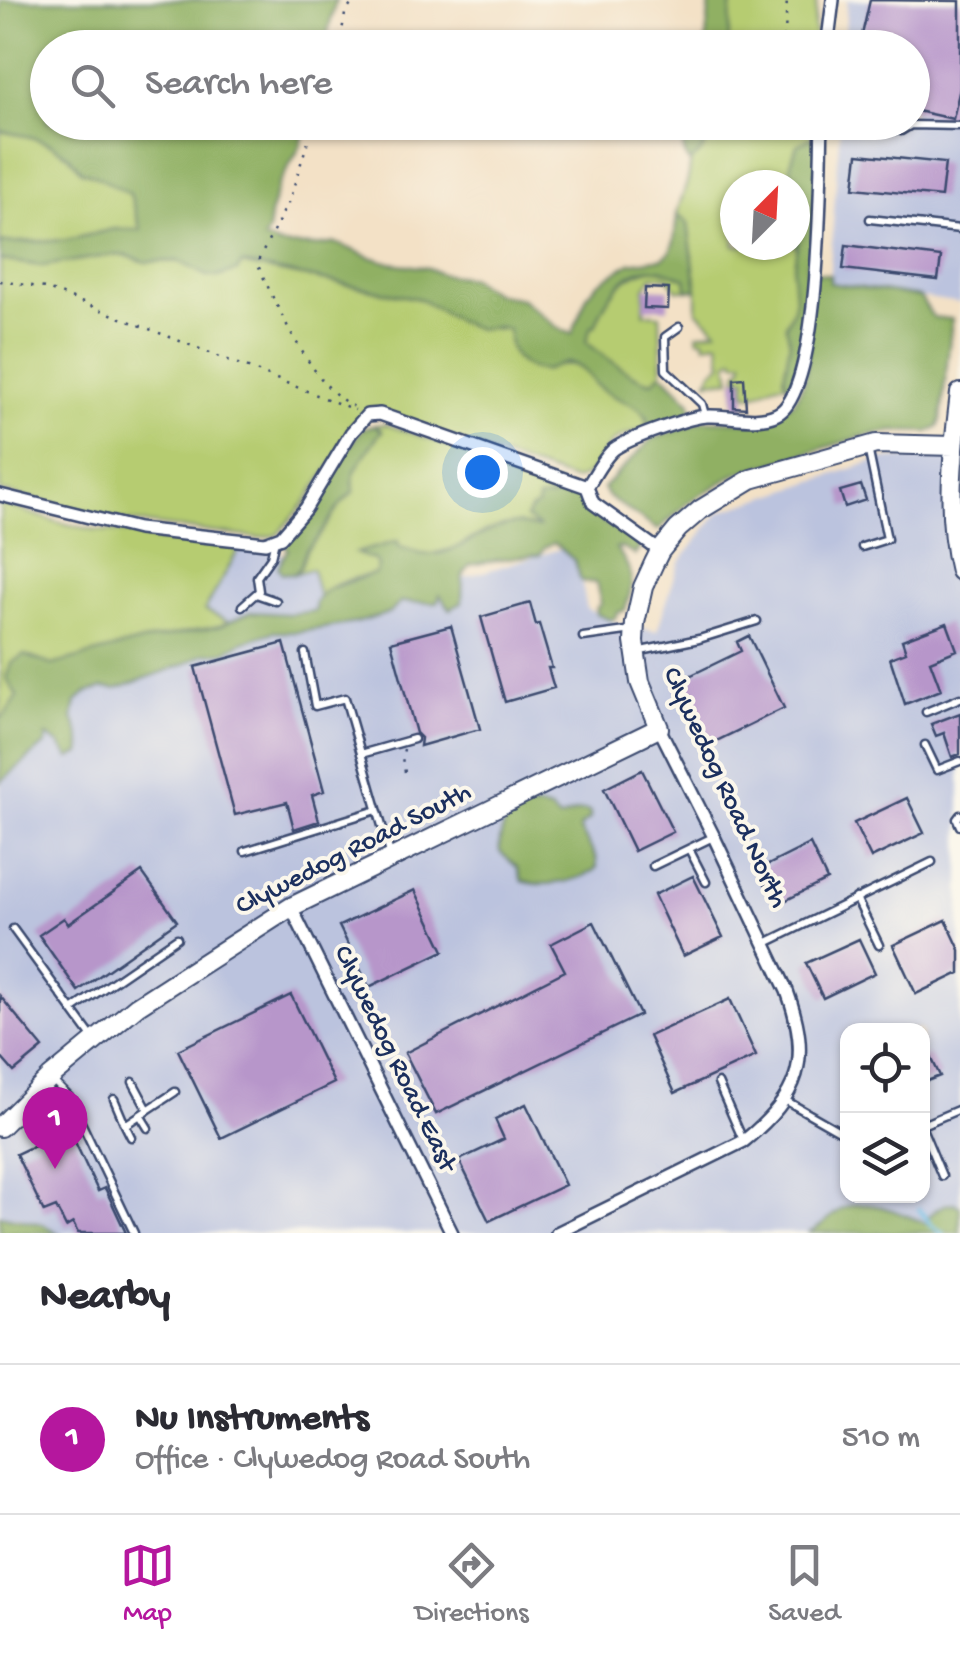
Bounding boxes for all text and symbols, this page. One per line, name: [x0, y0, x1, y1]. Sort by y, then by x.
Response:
search box: [30, 30, 930, 140]
icon: search: [65, 58, 120, 113]
text: Search here: [145, 63, 332, 107]
north arrow: [720, 170, 810, 260]
your location: [457, 447, 508, 498]
street label: Clywedog Road North: [654, 662, 794, 914]
street label: Clywedog Road South: [231, 776, 477, 924]
street label: Clywedog Road East: [325, 941, 464, 1180]
map controls: [840, 1023, 930, 1203]
button: locate: [840, 1023, 930, 1113]
pin: 1: [22, 1086, 88, 1169]
button: layers: [840, 1113, 930, 1203]
text: Nearby: [40, 1274, 170, 1323]
text: Nu Instruments: [135, 1398, 369, 1442]
text: 1: [66, 1420, 79, 1458]
text: 510 m: [842, 1420, 920, 1458]
text: Office · Clywedog Road South: [135, 1442, 530, 1480]
tab: Map: [120, 1538, 175, 1631]
tab: Directions: [415, 1538, 529, 1631]
tab: Saved: [768, 1538, 840, 1631]

